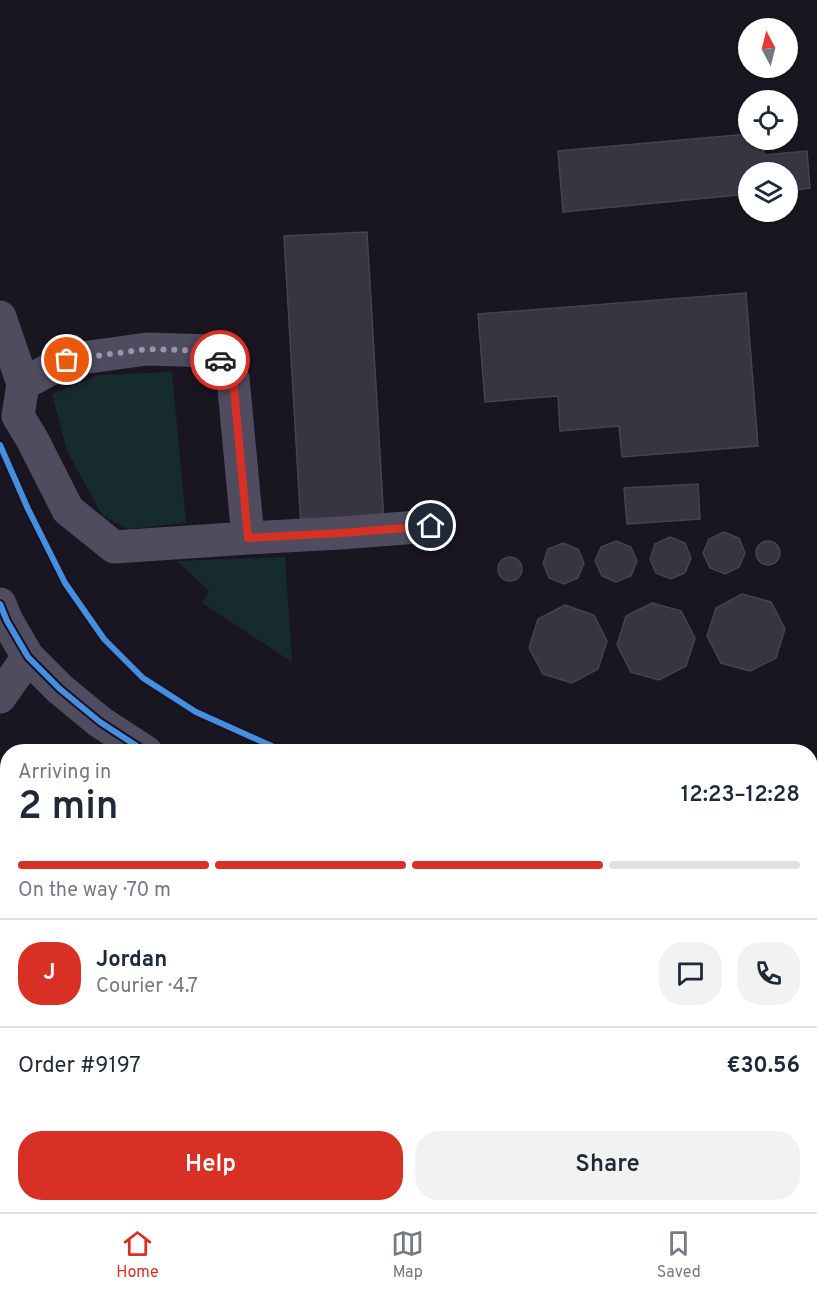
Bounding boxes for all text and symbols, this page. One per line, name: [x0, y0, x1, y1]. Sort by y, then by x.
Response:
north arrow: [738, 18, 798, 78]
map controls: [738, 18, 798, 222]
button: locate: [738, 90, 798, 150]
button: layers: [738, 162, 798, 222]
courier: [190, 330, 250, 390]
pin: [41, 334, 92, 385]
icon: bag: [50, 343, 83, 376]
icon: car: [204, 344, 237, 377]
pin: [405, 500, 456, 551]
icon: home: [414, 509, 447, 542]
text: Arriving in: [18, 760, 111, 786]
text: 12:23–12:28: [681, 782, 800, 809]
text: 2 min: [18, 784, 119, 833]
text: On the way · 70 m: [18, 878, 171, 904]
button: chat: [659, 942, 722, 1005]
button: phone: [737, 942, 800, 1005]
text: Jordan: [96, 947, 167, 974]
text: J: [43, 960, 56, 987]
text: Courier · 4.7: [96, 974, 198, 1000]
text: Order #9197: [18, 1053, 141, 1080]
text: €30.56: [726, 1053, 800, 1080]
button: Help: [18, 1131, 403, 1200]
button: Share: [415, 1131, 800, 1200]
tab: Home: [116, 1227, 159, 1283]
tab: Map: [391, 1227, 424, 1283]
tab: Saved: [657, 1227, 701, 1283]

